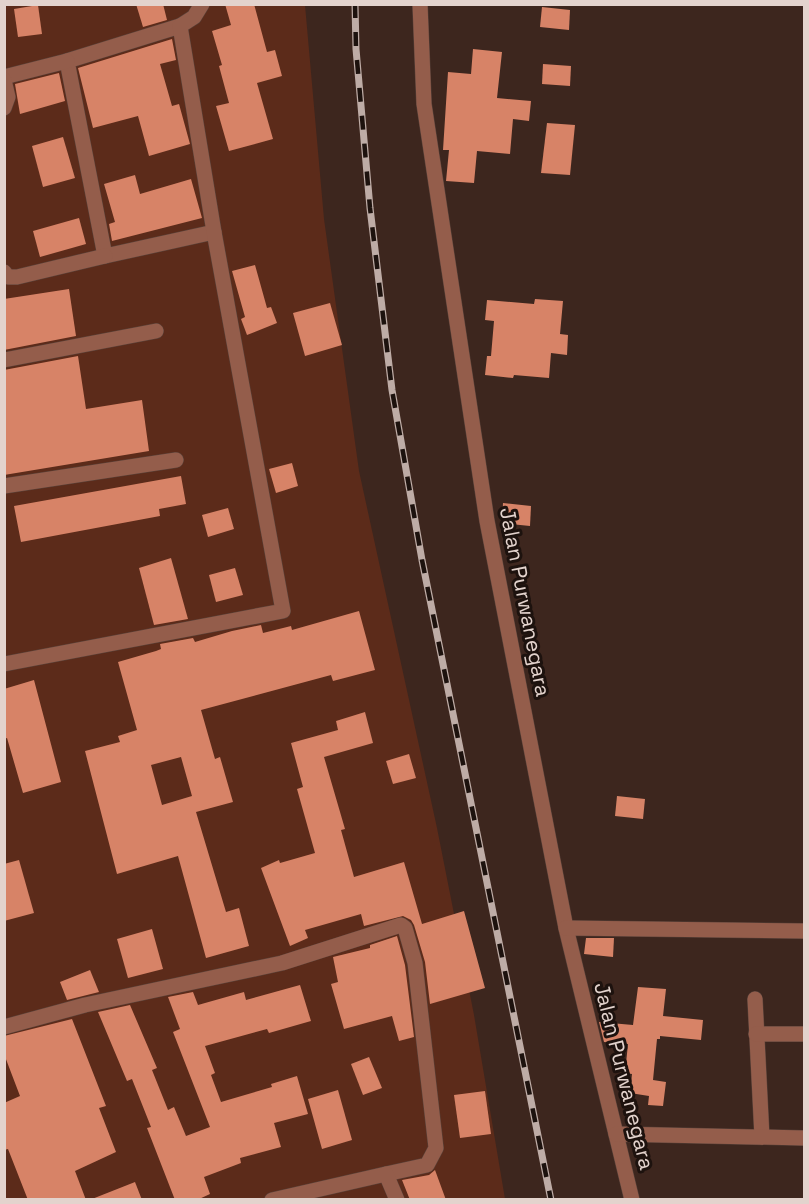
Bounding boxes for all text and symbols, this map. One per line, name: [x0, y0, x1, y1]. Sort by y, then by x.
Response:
street label: Jalan Purwanegara: [494, 505, 557, 699]
street label: Jalan Purwanegara: [588, 979, 661, 1172]

